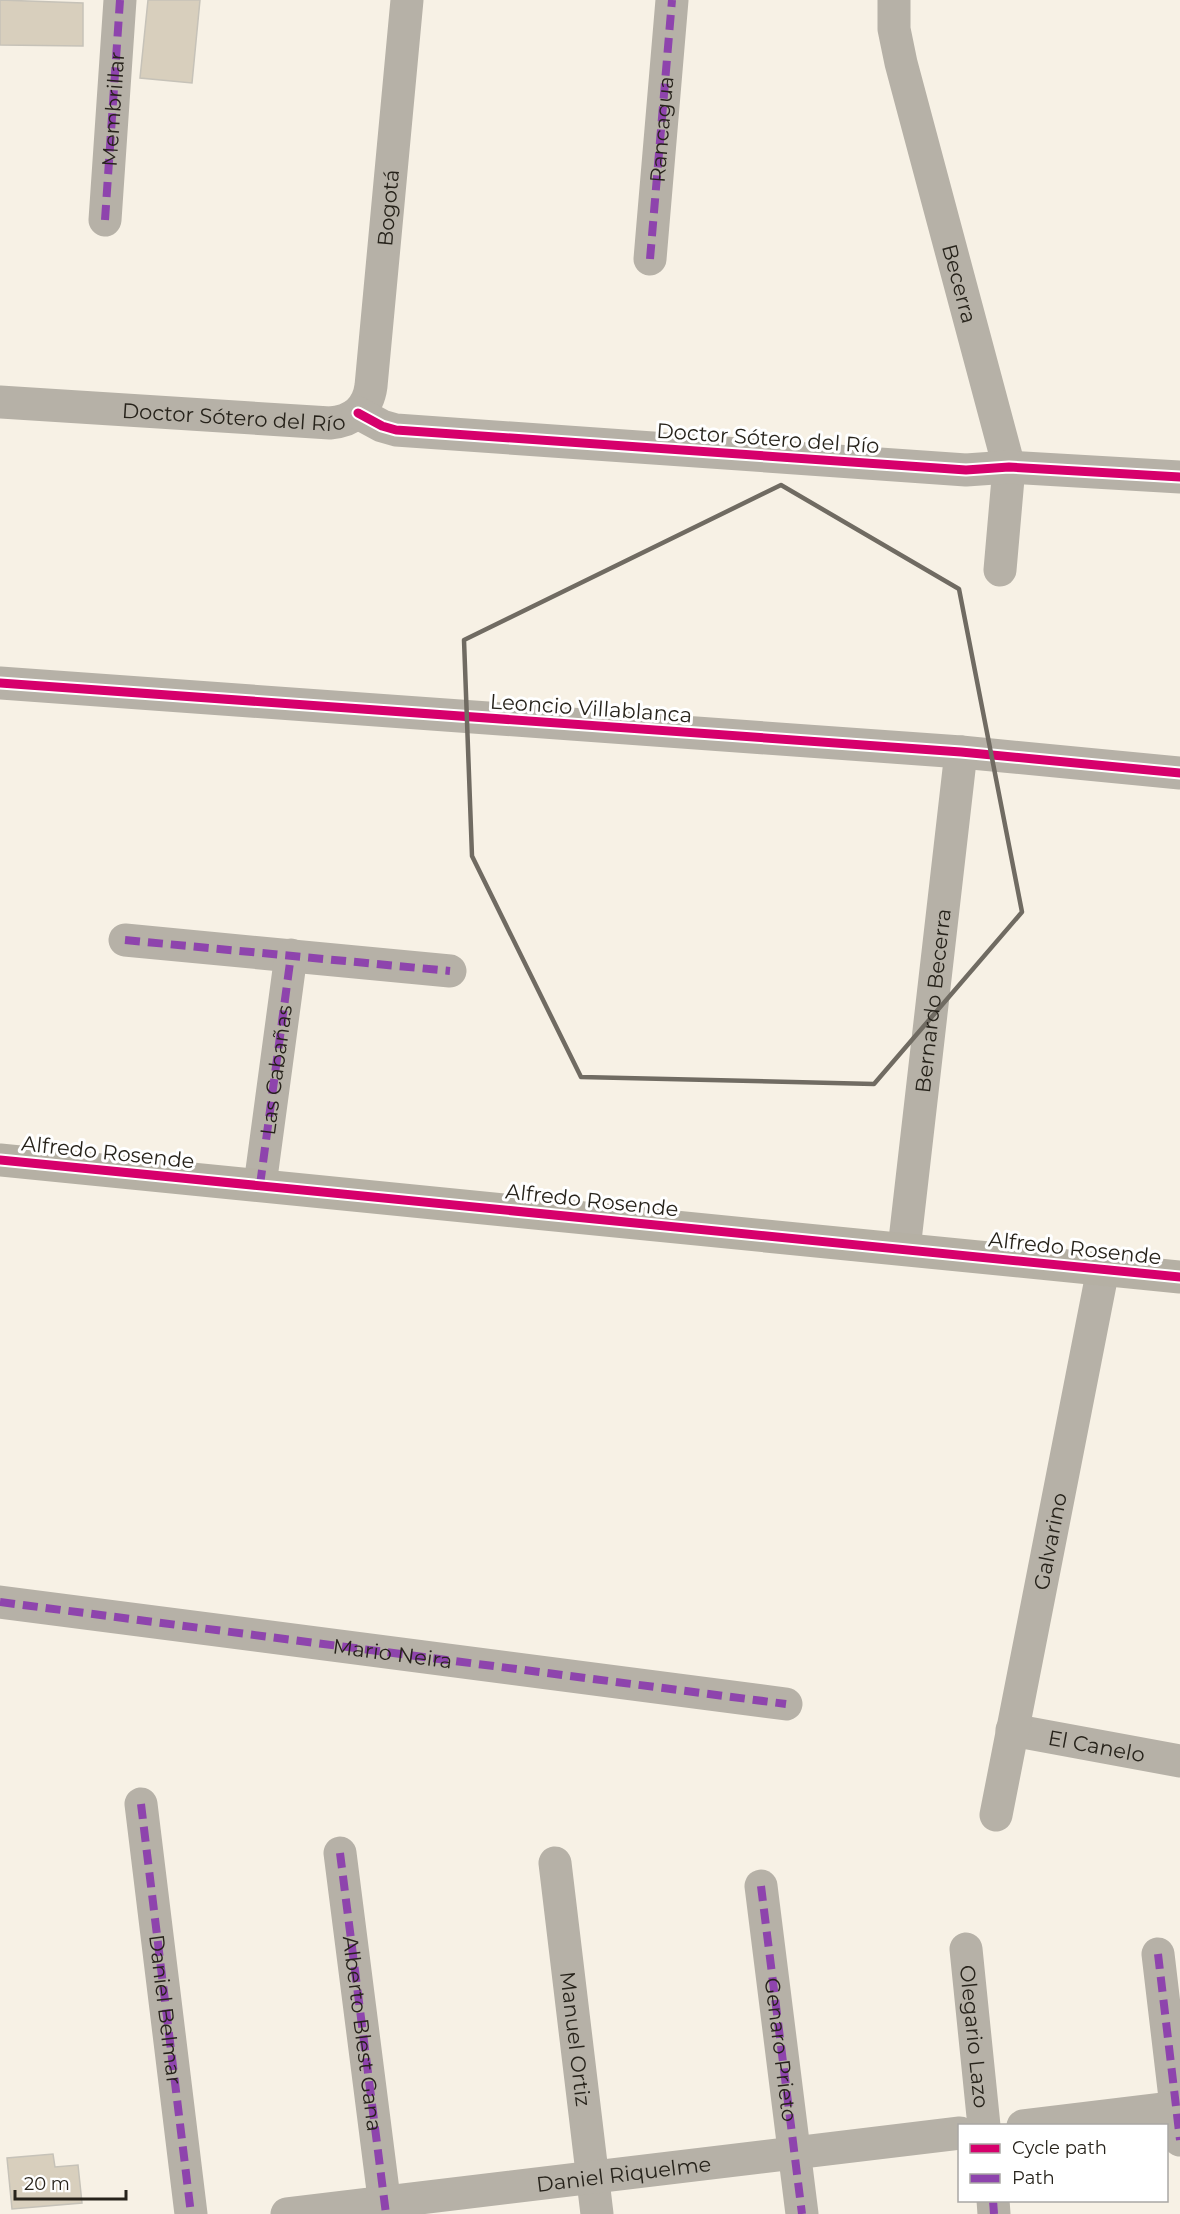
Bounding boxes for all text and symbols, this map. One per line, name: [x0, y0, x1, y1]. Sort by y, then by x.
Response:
street label: Membrillar: [96, 51, 129, 168]
street label: Rancagua: [644, 75, 678, 184]
street label: Bogotá: [372, 168, 404, 247]
street label: Becerra: [937, 241, 983, 326]
street label: Doctor Sótero del Río: [121, 397, 348, 436]
street label: Doctor Sótero del Río: [656, 418, 880, 458]
street label: Leoncio Villablanca: [489, 688, 693, 728]
street label: Bernardo Becerra: [909, 907, 955, 1094]
street label: Las Cabañas: [254, 1003, 297, 1137]
street label: Alfredo Rosende: [20, 1130, 196, 1174]
street label: Alfredo Rosende: [504, 1178, 680, 1222]
street label: Alfredo Rosende: [987, 1226, 1163, 1270]
street label: Galvarino: [1028, 1490, 1071, 1592]
street label: Mario Neira: [331, 1633, 454, 1673]
street label: El Canelo: [1046, 1724, 1147, 1767]
street label: Daniel Belmar: [145, 1933, 188, 2086]
street label: Alberto Blest Gana: [338, 1934, 388, 2133]
street label: Olegario Lazo: [955, 1964, 995, 2109]
street label: Manuel Ortiz: [556, 1970, 597, 2108]
street label: Genaro Prieto: [760, 1976, 803, 2123]
legend: [958, 2124, 1168, 2202]
text: Cycle path: [1012, 2137, 1107, 2159]
street label: Daniel Riquelme: [535, 2151, 712, 2196]
scale bar: [15, 2163, 126, 2201]
text: Path: [1012, 2167, 1055, 2189]
text: 20 m: [24, 2173, 70, 2195]

